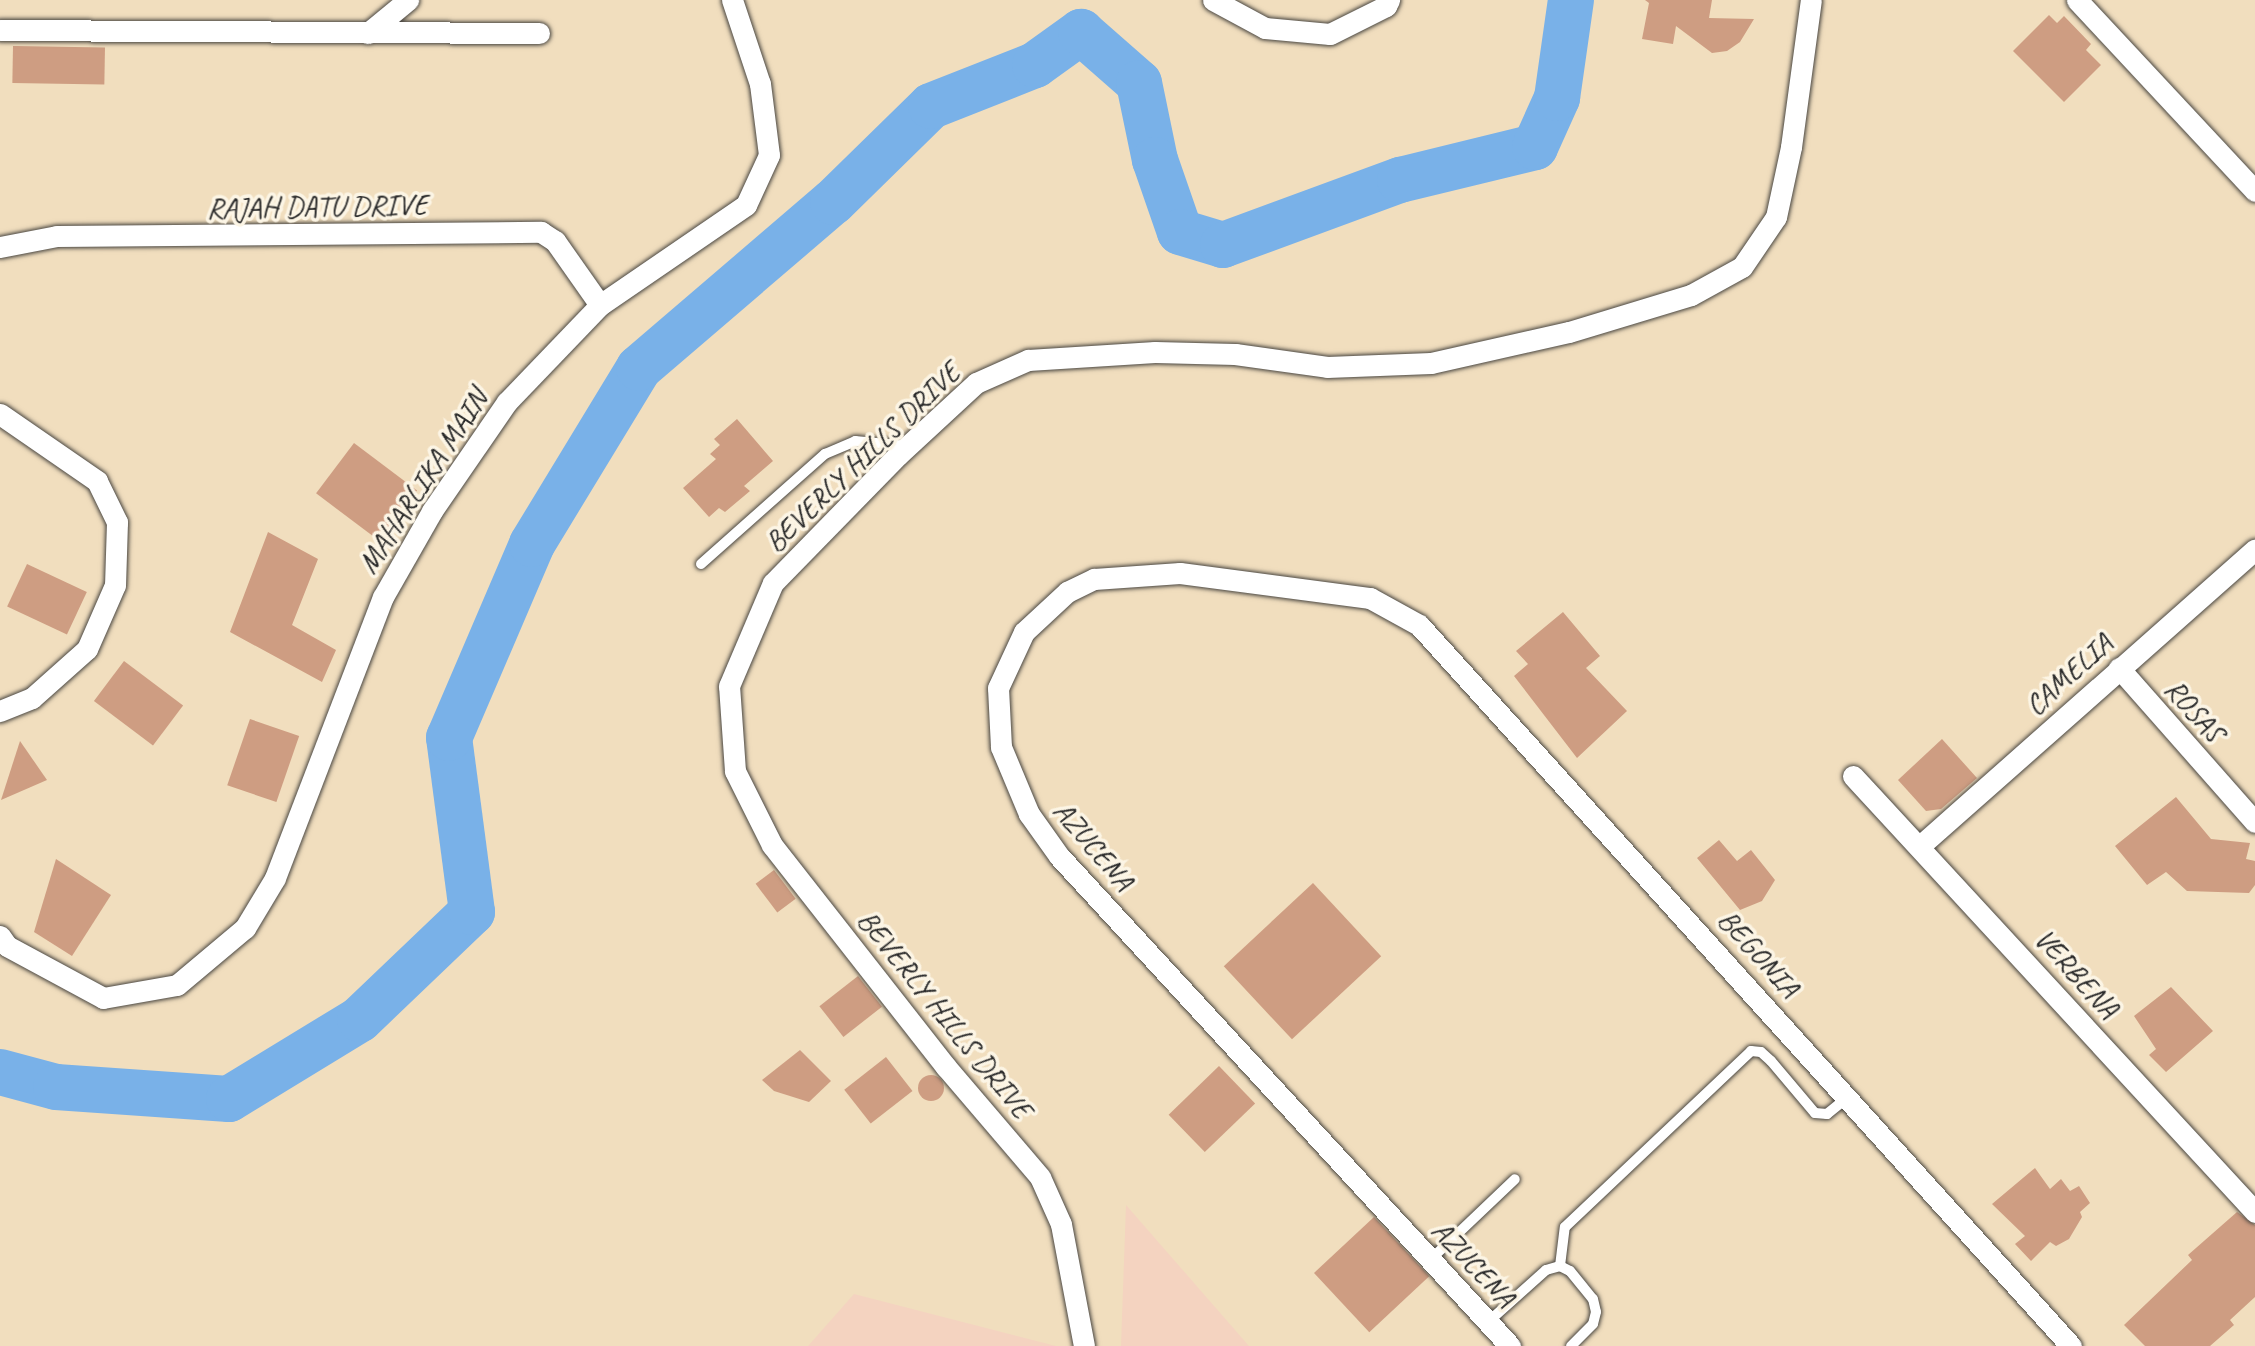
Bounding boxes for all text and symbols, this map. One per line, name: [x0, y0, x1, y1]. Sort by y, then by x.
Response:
street label: RAJAH DATU DRIVE: [206, 186, 428, 226]
street label: BEVERLY HILLS DRIVE: [757, 355, 967, 559]
street label: MAHARLIKA MAIN: [349, 383, 495, 579]
street label: CAMELIA: [2017, 625, 2119, 723]
street label: ROSAS: [2157, 671, 2233, 749]
street label: AZUCENA: [1046, 793, 1142, 897]
street label: BEGONIA: [1710, 902, 1808, 1004]
street label: BEVERLY HILLS DRIVE: [850, 903, 1040, 1125]
street label: VERBENA: [2027, 920, 2127, 1026]
street label: AZUCENA: [1425, 1212, 1523, 1314]

